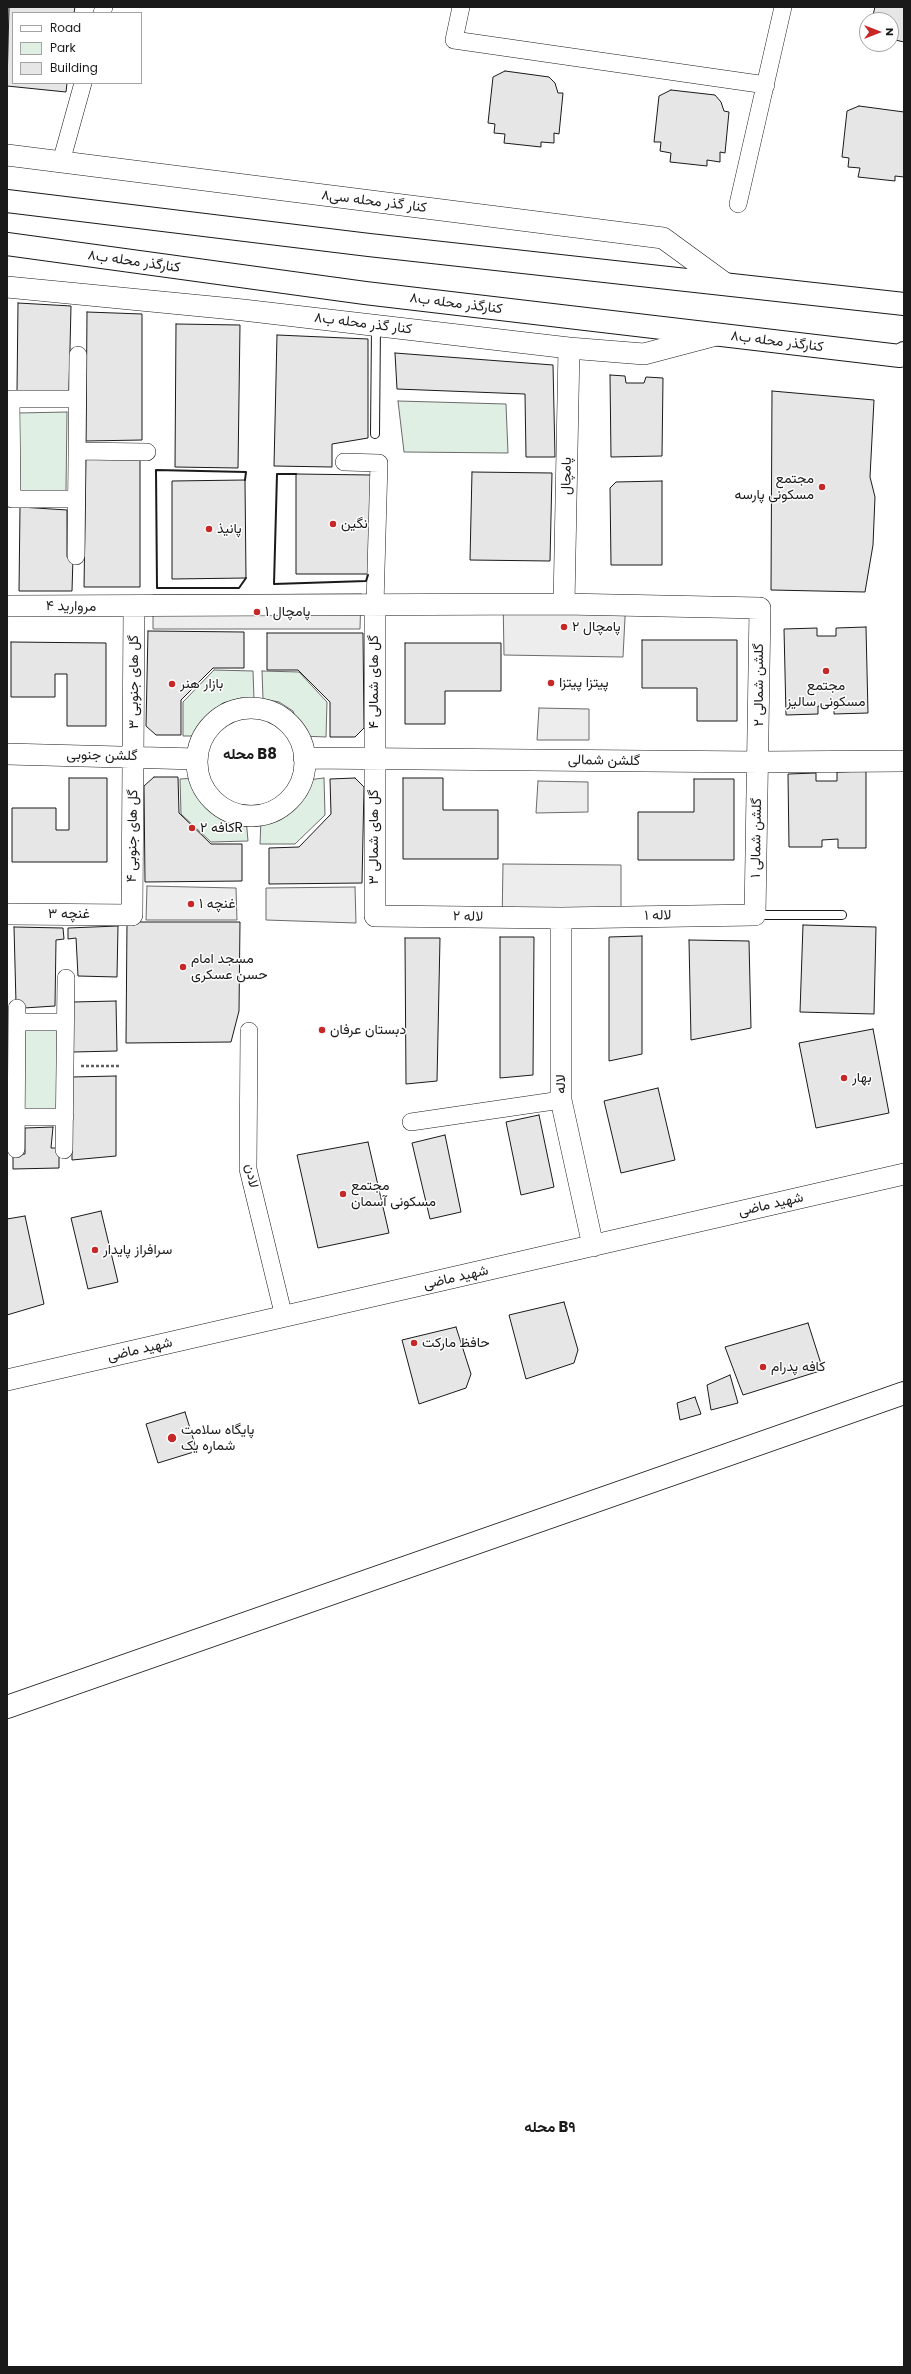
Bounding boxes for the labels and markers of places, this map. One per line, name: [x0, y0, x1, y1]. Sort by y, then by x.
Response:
place label: مجتمع مسکونی پارسه: [734, 471, 814, 504]
marker: مجتمع مسکونی پارسه: [817, 482, 827, 492]
place label: نگین: [341, 516, 368, 532]
marker: نگین: [328, 519, 338, 529]
place label: پانیذ: [217, 521, 242, 537]
marker: پانیذ: [204, 524, 214, 534]
place label: پامچال ۱: [265, 604, 310, 620]
marker: پامچال ۱: [252, 607, 262, 617]
place label: پامچال ۲: [572, 619, 621, 635]
marker: پامچال ۲: [559, 622, 569, 632]
marker: مجتمع مسکونی سالیز: [821, 666, 831, 676]
place label: پیتزا پیتزا: [559, 675, 609, 691]
place label: بازار هنر: [180, 676, 223, 692]
marker: پیتزا پیتزا: [546, 678, 556, 688]
place label: مجتمع مسکونی سالیز: [786, 678, 866, 710]
marker: بازار هنر: [167, 679, 177, 689]
place label: کافه ۲R: [200, 820, 243, 836]
marker: کافه ۲R: [187, 823, 197, 833]
place label: غنچه ۱: [199, 896, 236, 912]
marker: غنچه ۱: [186, 899, 196, 909]
place label: مسجد امام حسن عسکری: [191, 951, 268, 984]
marker: مسجد امام حسن عسکری: [178, 962, 188, 972]
place label: دبستان عرفان: [330, 1022, 406, 1038]
marker: دبستان عرفان: [317, 1025, 327, 1035]
place label: بهار: [852, 1070, 872, 1086]
marker: بهار: [839, 1073, 849, 1083]
place label: مجتمع مسکونی آسمان: [351, 1178, 436, 1210]
marker: مجتمع مسکونی آسمان: [338, 1189, 348, 1199]
place label: سرافراز پایدار: [103, 1242, 172, 1258]
marker: سرافراز پایدار: [90, 1245, 100, 1255]
place label: حافظ مارکت: [422, 1335, 490, 1351]
marker: حافظ مارکت: [409, 1338, 419, 1348]
place label: کافه پدرام: [771, 1359, 825, 1375]
marker: کافه پدرام: [758, 1362, 768, 1372]
place label: پایگاه سلامت شماره یک: [181, 1422, 254, 1454]
marker: پایگاه سلامت شماره یک: [166, 1432, 178, 1444]

